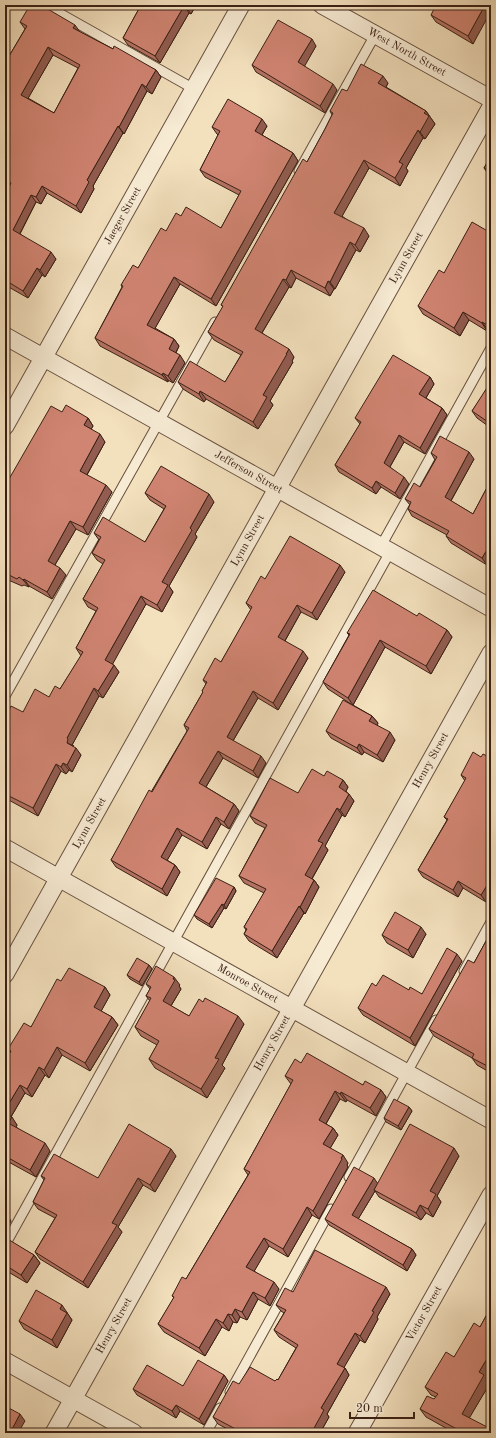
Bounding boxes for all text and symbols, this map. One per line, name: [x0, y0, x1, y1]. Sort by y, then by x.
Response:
street label: West North Street: [366, 26, 448, 78]
street label: Jaeger Street: [102, 185, 143, 246]
street label: Lynn Street: [388, 230, 425, 286]
street label: Jefferson Street: [212, 449, 285, 496]
street label: Lynn Street: [229, 513, 267, 568]
street label: Henry Street: [411, 730, 451, 790]
street label: Lynn Street: [71, 795, 108, 851]
street label: Monroe Street: [215, 962, 280, 1005]
street label: Henry Street: [252, 1013, 293, 1073]
street label: Victor Street: [404, 1284, 444, 1343]
street label: Henry Street: [94, 1296, 134, 1356]
scale bar: [350, 1394, 414, 1420]
text: 20 m: [356, 1403, 383, 1415]

